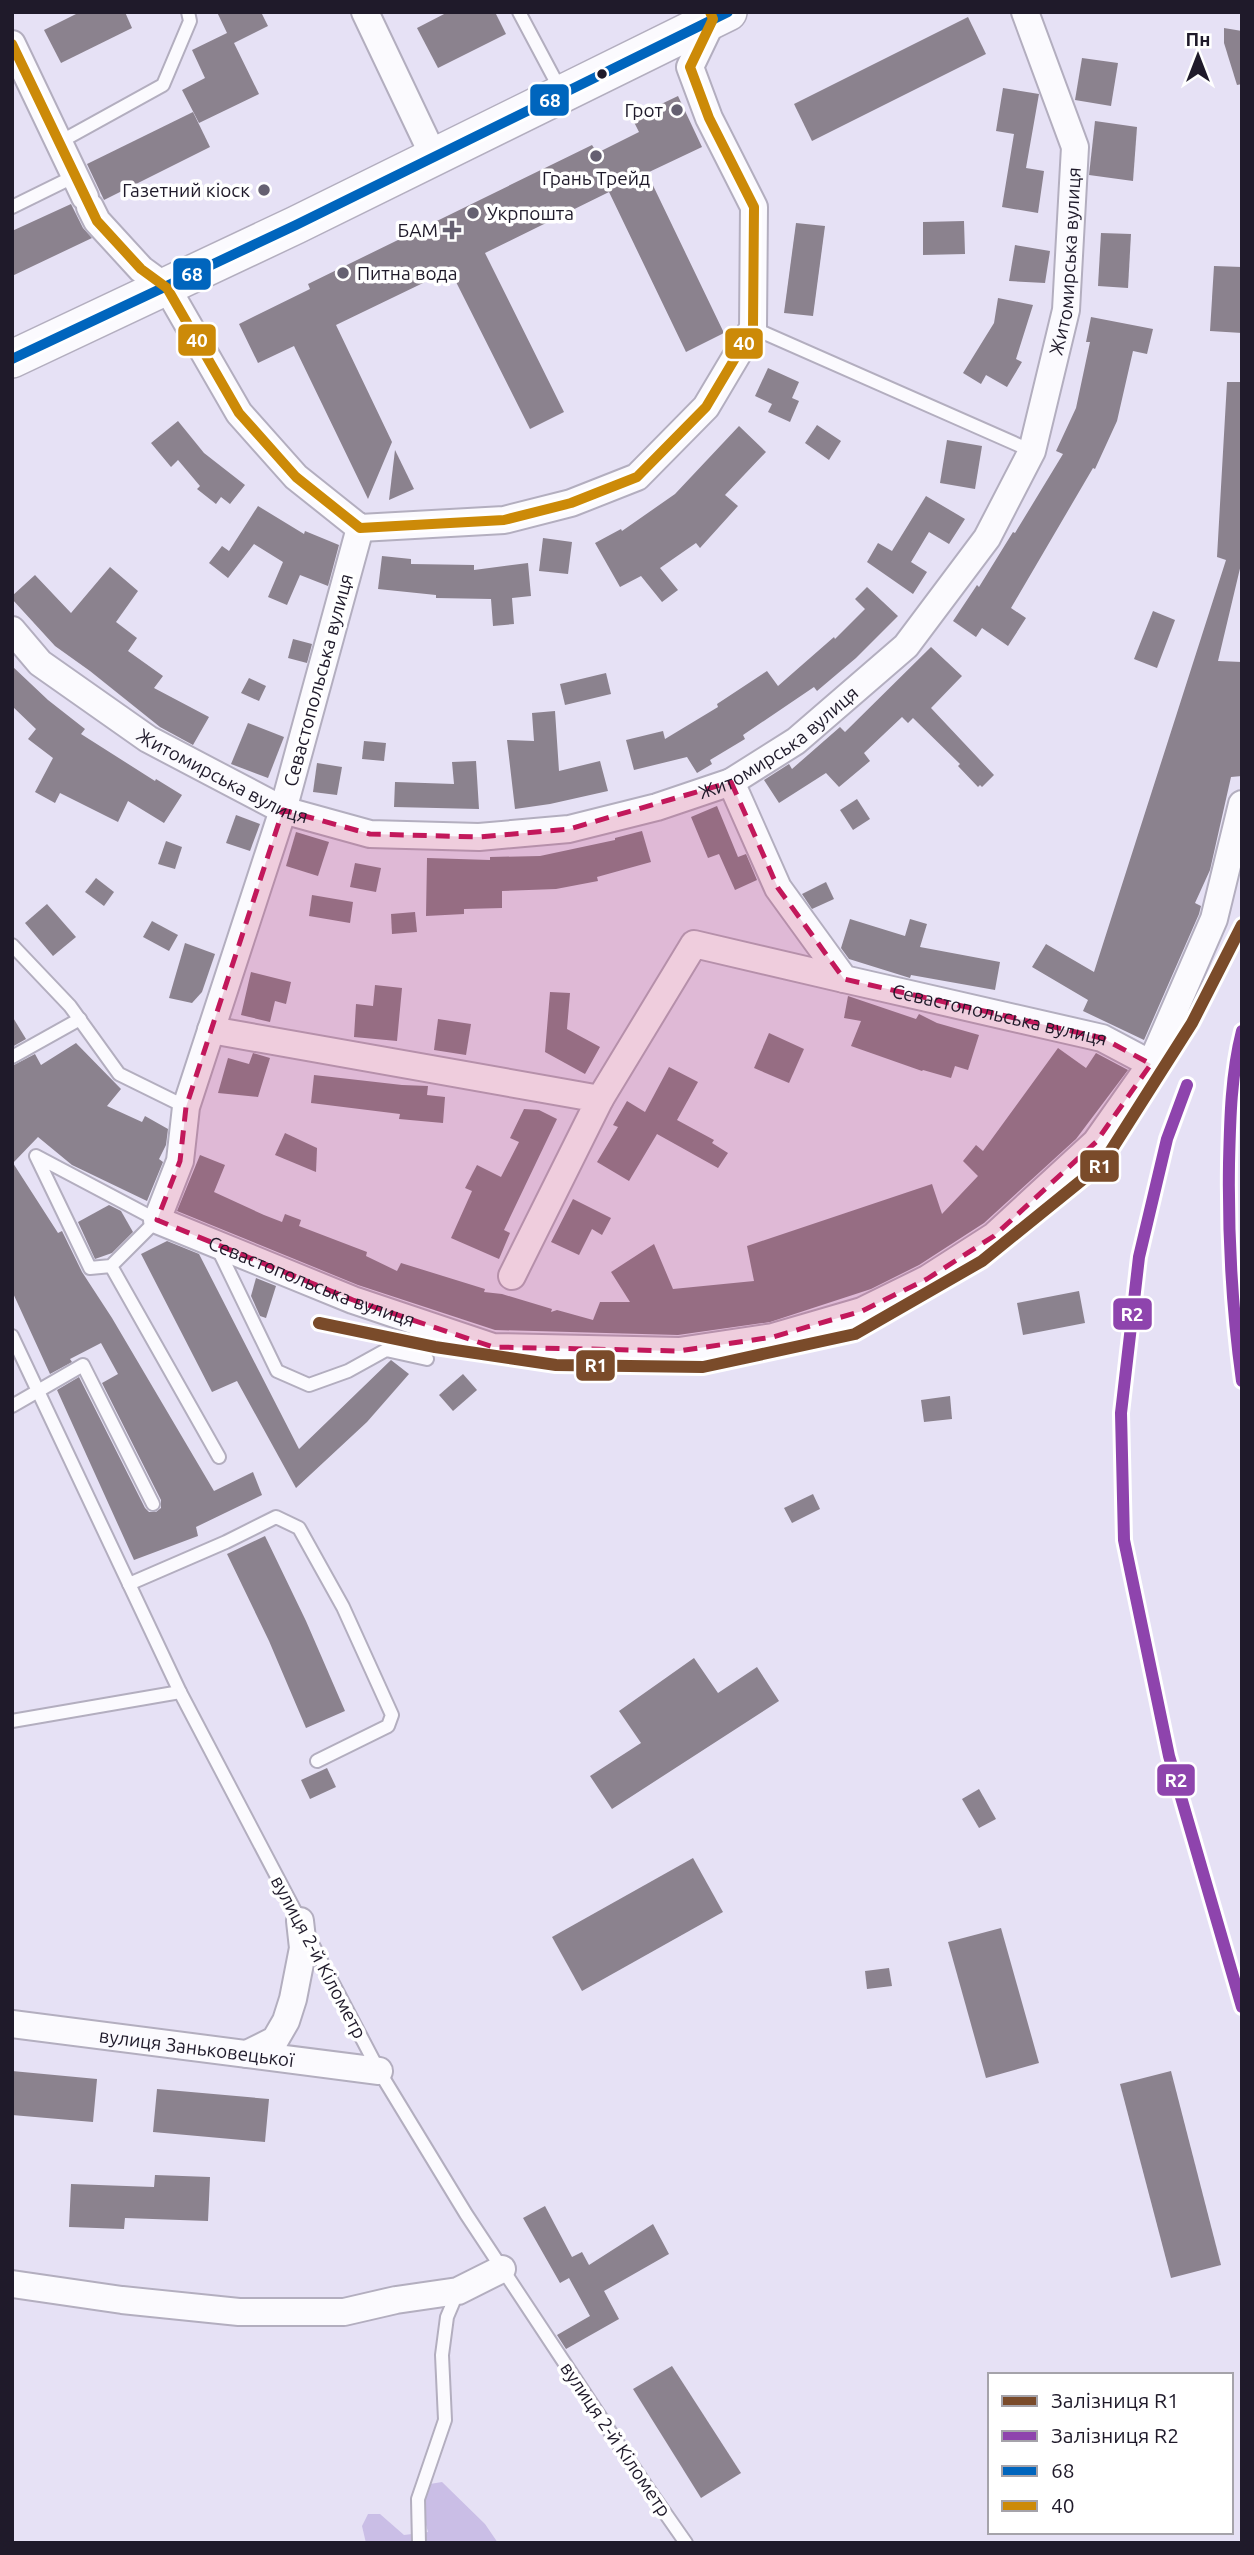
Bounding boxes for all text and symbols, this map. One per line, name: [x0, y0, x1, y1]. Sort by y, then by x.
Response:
north arrow: [1163, 21, 1233, 91]
text: Пн: [1186, 28, 1210, 50]
unlabelled marker: [595, 67, 609, 81]
line badge: 68: [529, 83, 570, 117]
text: 68: [539, 89, 561, 111]
place label: Грот: [624, 99, 664, 121]
marker: Грот: [669, 102, 685, 118]
marker: Грань Трейд: [588, 148, 604, 164]
place label: Грань Трейд: [542, 167, 650, 189]
street label: Житомирська вулиця: [1045, 167, 1085, 357]
place label: Газетний кіоск: [122, 179, 250, 201]
marker: Газетний кіоск: [256, 182, 272, 198]
place label: Укрпошта: [487, 202, 574, 224]
marker: Укрпошта: [465, 205, 481, 221]
place label: БАМ: [397, 219, 438, 241]
marker: БАМ: [444, 222, 460, 238]
line badge: 68: [172, 257, 212, 291]
place label: Питна вода: [357, 262, 458, 284]
text: 68: [181, 263, 203, 285]
marker: Питна вода: [335, 265, 351, 281]
line badge: 40: [177, 323, 217, 357]
line badge: 40: [724, 327, 764, 360]
text: 40: [186, 329, 208, 351]
text: 40: [733, 332, 755, 354]
street label: Севастопольська вулиця: [279, 571, 357, 789]
street label: Житомирська вулиця: [695, 681, 862, 803]
street label: Житомирська вулиця: [133, 724, 311, 827]
street label: Севастопольська вулиця: [890, 979, 1109, 1050]
line badge: R1: [1079, 1149, 1120, 1183]
text: R1: [1088, 1155, 1112, 1177]
street label: Севастопольська вулиця: [205, 1231, 418, 1331]
line badge: R2: [1112, 1297, 1153, 1331]
text: R2: [1120, 1303, 1144, 1325]
line badge: R1: [575, 1349, 616, 1382]
text: R1: [584, 1354, 608, 1376]
line badge: R2: [1156, 1763, 1196, 1797]
text: R2: [1164, 1769, 1188, 1791]
street label: вулиця 2-й Кілометр: [267, 1872, 371, 2042]
street label: вулиця Заньковецької: [98, 2024, 296, 2071]
street label: вулиця 2-й Кілометр: [556, 2358, 676, 2520]
legend: [988, 2373, 1233, 2534]
text: Залізниця R1: [1051, 2388, 1179, 2412]
text: Залізниця R2: [1051, 2423, 1179, 2447]
text: 68: [1051, 2458, 1075, 2482]
text: 40: [1051, 2493, 1075, 2517]

